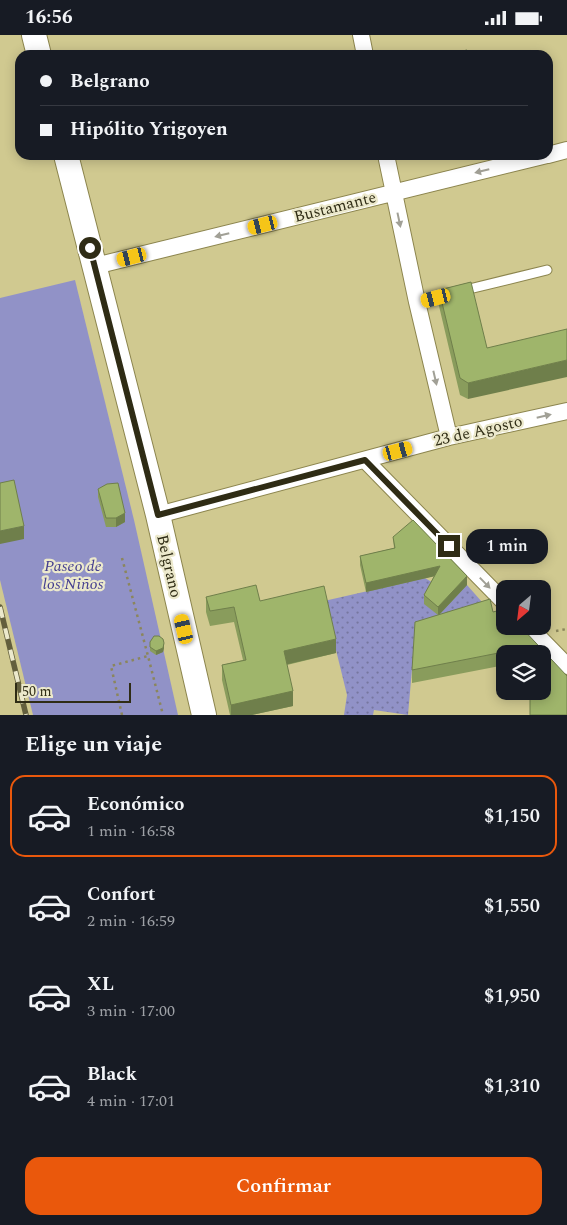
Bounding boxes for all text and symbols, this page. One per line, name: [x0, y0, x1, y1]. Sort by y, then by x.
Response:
text: 16:56: [25, 3, 73, 32]
text: Belgrano: [70, 67, 150, 96]
text: Hipólito Yrigoyen: [70, 115, 228, 144]
one-way arrow: [475, 167, 490, 175]
street label: Bustamante: [291, 185, 379, 229]
one-way arrow: [395, 212, 403, 227]
car: [246, 214, 279, 236]
one-way arrow: [215, 231, 230, 239]
route start: [79, 237, 101, 259]
car: [115, 246, 148, 268]
car: [419, 287, 452, 309]
one-way arrow: [431, 371, 439, 386]
street label: 23 de Agosto: [431, 409, 525, 453]
one-way arrow: [536, 412, 551, 420]
car: [381, 440, 414, 462]
callout: 1 min: [466, 529, 549, 563]
street label: Belgrano: [150, 532, 188, 600]
text: 1 min: [486, 534, 528, 558]
route end: [438, 535, 460, 557]
park label: Paseo de los Niños: [43, 554, 104, 596]
one-way arrow: [479, 576, 491, 588]
north arrow: [496, 580, 551, 635]
map controls: [496, 580, 551, 700]
car: [173, 613, 194, 645]
button: layers: [496, 645, 551, 700]
scale bar: [15, 680, 131, 703]
text: 50 m: [22, 681, 52, 702]
text: Elige un viaje: [25, 728, 162, 761]
text: Económico: [87, 790, 184, 819]
icon: car: [27, 794, 72, 839]
text: $1,150: [484, 802, 540, 831]
text: 1 min · 16:58: [87, 819, 175, 843]
text: Confort: [87, 880, 155, 909]
icon: car: [27, 884, 72, 929]
text: $1,550: [484, 892, 540, 921]
text: 2 min · 16:59: [87, 909, 175, 933]
text: XL: [87, 970, 114, 999]
icon: car: [27, 974, 72, 1019]
text: $1,950: [484, 982, 540, 1011]
text: 3 min · 17:00: [87, 999, 175, 1023]
text: Black: [87, 1060, 137, 1089]
icon: car: [27, 1064, 72, 1109]
text: $1,310: [484, 1072, 540, 1101]
text: 4 min · 17:01: [87, 1089, 175, 1113]
button: Confirmar: [25, 1157, 542, 1215]

